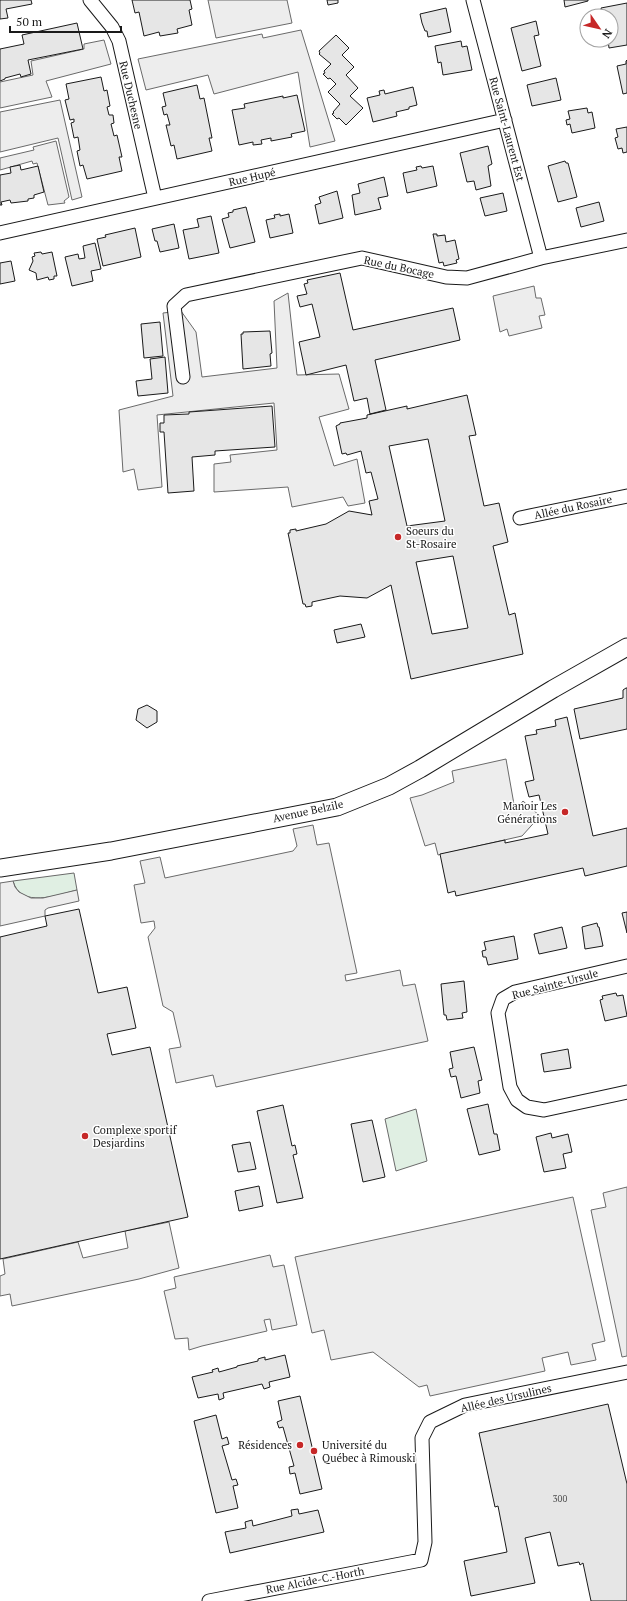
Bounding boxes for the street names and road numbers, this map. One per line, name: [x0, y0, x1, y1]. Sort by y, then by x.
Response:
street label: Rue Duchesne: [116, 60, 146, 131]
street label: Rue Saint-Laurent Est: [486, 75, 528, 183]
street label: Rue Hupé: [227, 165, 277, 189]
street label: Rue du Bocage: [363, 253, 436, 281]
street label: Allée du Rosaire: [533, 492, 614, 522]
street label: Avenue Belzile: [271, 797, 345, 825]
street label: Rue Sainte-Ursule: [510, 966, 600, 1002]
street label: Allée des Ursulines: [459, 1381, 553, 1415]
street label: Rue Alcide-C.-Horth: [265, 1564, 366, 1596]

